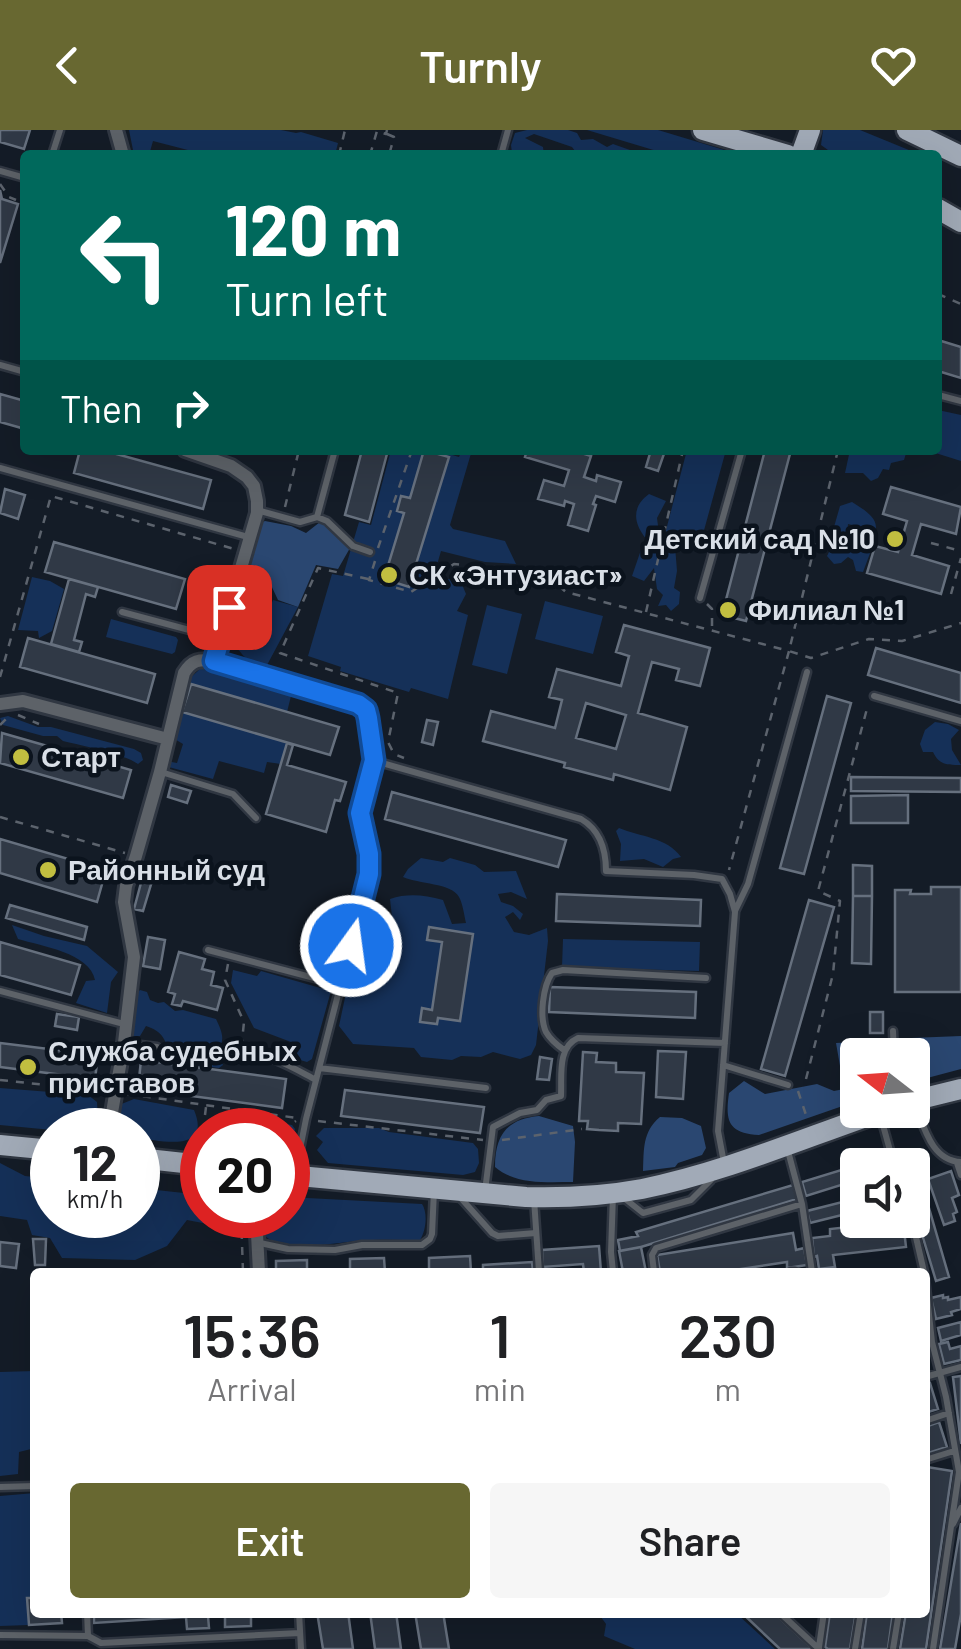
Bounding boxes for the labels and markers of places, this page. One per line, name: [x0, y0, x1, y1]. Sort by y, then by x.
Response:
place label: Детский сад №10: [645, 521, 875, 555]
marker: Детский сад №10: [884, 528, 906, 550]
place label: СК «Энтузиаст»: [409, 557, 623, 591]
marker: СК «Энтузиаст»: [378, 564, 400, 586]
pin: [187, 565, 272, 650]
place label: Филиал №1: [748, 592, 904, 626]
marker: Филиал №1: [717, 599, 739, 621]
place label: Старт: [41, 739, 121, 773]
marker: Старт: [10, 746, 32, 768]
place label: Районный суд: [68, 852, 265, 886]
marker: Районный суд: [37, 859, 59, 881]
place label: Служба судебных приставов: [48, 1033, 297, 1099]
marker: Служба судебных приставов: [17, 1056, 39, 1078]

